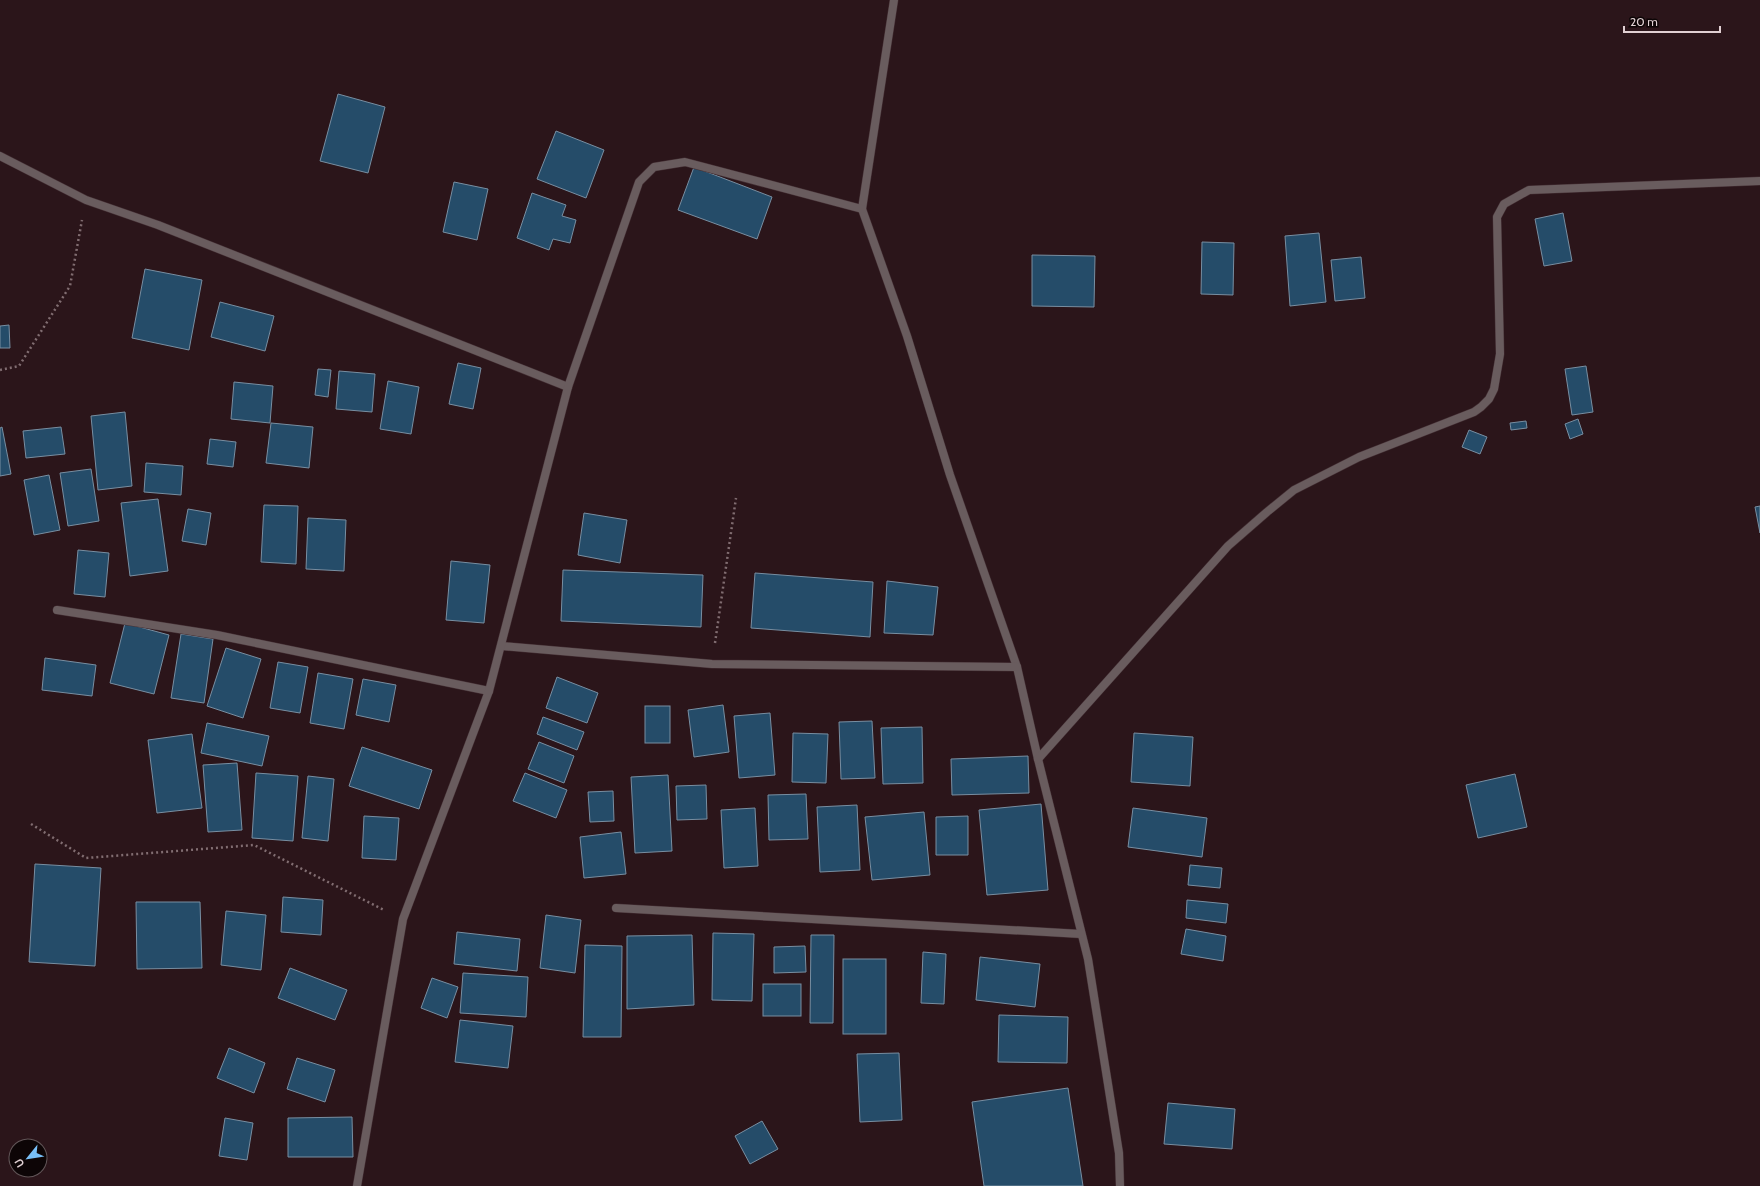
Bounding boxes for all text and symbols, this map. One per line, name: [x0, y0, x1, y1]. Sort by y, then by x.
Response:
scale bar: [1624, 8, 1720, 34]
text: 20 m: [1630, 14, 1658, 29]
north arrow: [8, 1138, 48, 1178]
text: U: [11, 1156, 27, 1170]

